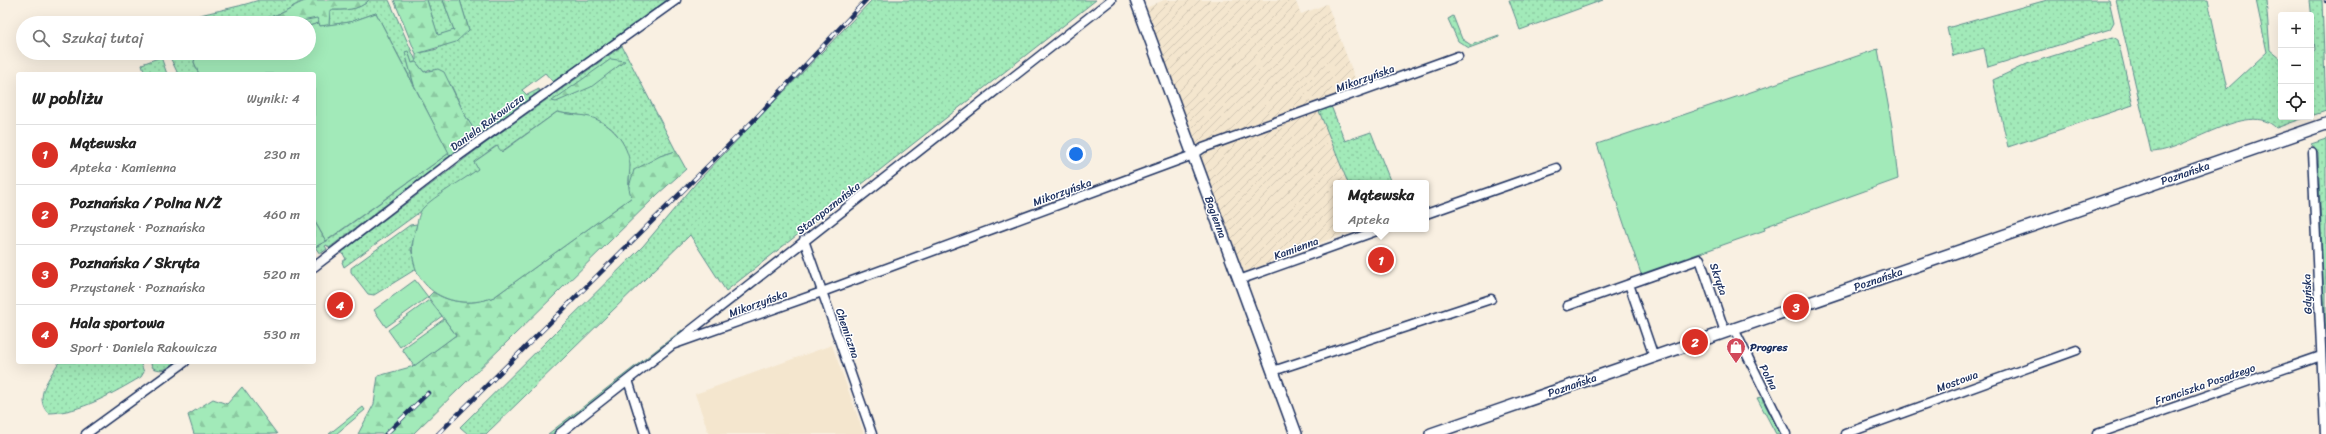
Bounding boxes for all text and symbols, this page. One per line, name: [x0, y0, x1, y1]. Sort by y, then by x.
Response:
map controls: [2278, 12, 2314, 120]
button: +: [2278, 12, 2314, 48]
search box: [16, 16, 316, 60]
text: Szukaj tutaj: [62, 25, 143, 51]
icon: search: [30, 27, 52, 49]
button: −: [2278, 48, 2314, 84]
street label: Mikorzyńska: [1333, 59, 1398, 98]
text: W pobliżu: [32, 83, 103, 113]
button: locate: [2278, 84, 2314, 120]
text: Wyniki: 4: [247, 87, 300, 110]
street label: Daniela Rakowicza: [446, 89, 529, 156]
text: Mątewska: [70, 130, 136, 156]
text: 1: [42, 143, 48, 166]
text: 230 m: [264, 143, 300, 166]
your location: [1066, 144, 1086, 164]
text: Apteka · Kamienna: [70, 156, 176, 179]
street label: Poznańska: [2158, 156, 2213, 191]
street label: Mikorzyńska: [1030, 173, 1095, 212]
street label: Staropoznańska: [792, 177, 865, 240]
popup: [1333, 180, 1429, 232]
text: Mątewska: [1348, 182, 1414, 208]
text: Poznańska / Polna N/Ż: [70, 190, 222, 216]
street label: Bagienna: [1199, 193, 1232, 241]
text: 2: [41, 203, 49, 226]
text: 460 m: [263, 203, 300, 226]
text: Apteka: [1348, 208, 1389, 231]
text: Przystanek · Poznańska: [70, 216, 205, 239]
street label: Kamienna: [1271, 231, 1322, 265]
pin: 1: [1368, 245, 1394, 275]
text: Poznańska / Skryta: [70, 250, 200, 276]
street label: Skryta: [1704, 260, 1733, 298]
street label: Poznańska: [1851, 262, 1906, 297]
text: 3: [41, 263, 49, 286]
text: 520 m: [263, 263, 300, 286]
street label: Gdyńska: [2297, 273, 2318, 314]
text: Przystanek · Poznańska: [70, 276, 205, 299]
street label: Mikorzyńska: [726, 284, 791, 323]
pin: 4: [327, 290, 353, 320]
pin: 3: [1783, 292, 1809, 322]
street label: Chemiczna: [830, 306, 865, 361]
text: Hala sportowa: [70, 310, 164, 336]
text: 4: [41, 323, 49, 346]
text: 530 m: [263, 323, 300, 346]
pin: 2: [1682, 327, 1708, 357]
text: Sport · Daniela Rakowicza: [70, 336, 217, 359]
shop icon: Progres: [1725, 336, 1747, 364]
place label: Progres: [1750, 338, 1788, 357]
street label: Franciszka Posadzego: [2152, 358, 2258, 411]
street label: Polna: [1754, 361, 1783, 394]
street label: Mostowa: [1934, 365, 1981, 398]
street label: Poznańska: [1545, 368, 1600, 403]

